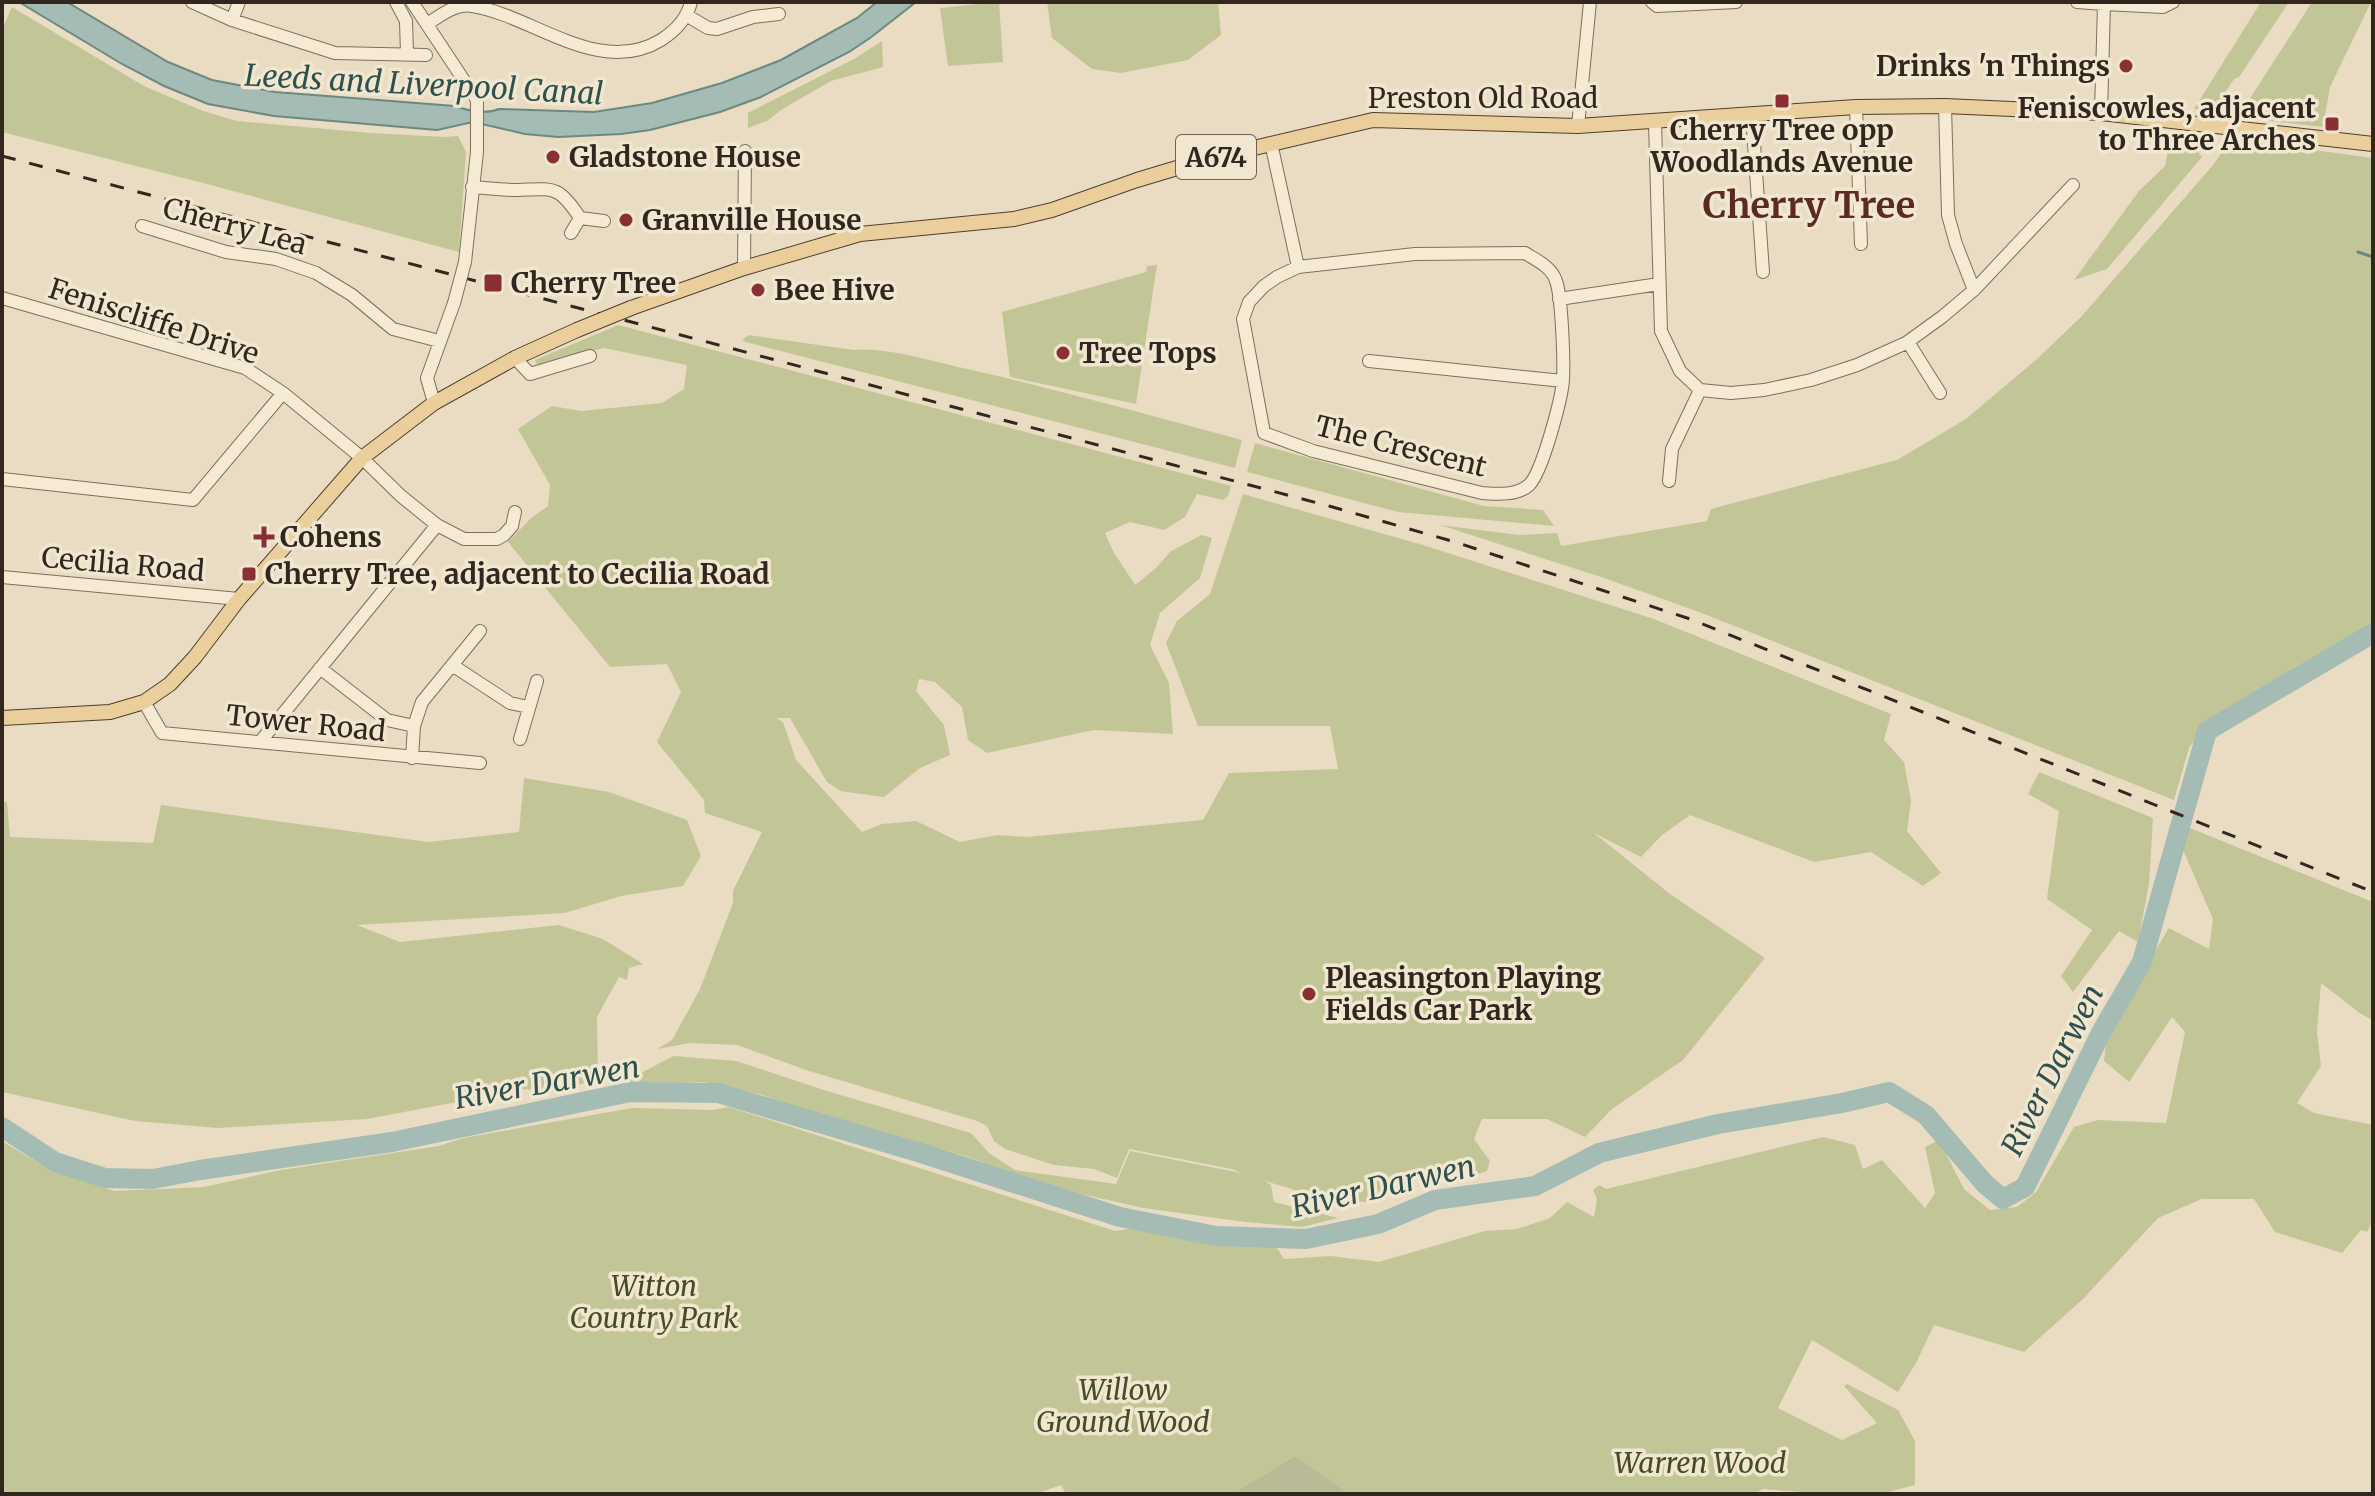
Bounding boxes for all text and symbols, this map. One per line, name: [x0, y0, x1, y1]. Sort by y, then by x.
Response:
place label: Drinks 'n Things: [1876, 48, 2110, 84]
water label: Leeds and Liverpool Canal: [244, 56, 604, 112]
marker: Drinks 'n Things: [2117, 57, 2135, 75]
street label: Preston Old Road: [1368, 80, 1598, 116]
place label: Feniscowles, adjacent to Three Arches: [2017, 90, 2316, 158]
marker: Cherry Tree opp Woodlands Avenue: [1773, 92, 1791, 110]
place label: Cherry Tree opp Woodlands Avenue: [1650, 112, 1913, 180]
marker: Feniscowles, adjacent to Three Arches: [2323, 115, 2341, 133]
road number: A674: [1176, 135, 1256, 179]
place label: Gladstone House: [569, 139, 801, 175]
marker: Gladstone House: [544, 148, 562, 166]
district label: Cherry Tree: [1703, 183, 1915, 228]
street label: Cherry Lea: [159, 190, 311, 262]
place label: Granville House: [642, 202, 862, 238]
marker: Granville House: [617, 211, 635, 229]
place label: Cherry Tree: [511, 265, 676, 301]
street label: Feniscliffe Drive: [44, 270, 264, 372]
marker: Cherry Tree: [482, 272, 504, 294]
place label: Bee Hive: [774, 272, 895, 308]
marker: Bee Hive: [749, 281, 767, 299]
place label: Tree Tops: [1079, 335, 1217, 371]
marker: Tree Tops: [1054, 344, 1072, 362]
street label: The Crescent: [1312, 407, 1490, 485]
place label: Cohens: [280, 519, 382, 555]
marker: Cohens: [255, 528, 273, 546]
street label: Cecilia Road: [40, 539, 206, 589]
place label: Cherry Tree, adjacent to Cecilia Road: [265, 556, 769, 592]
marker: Cherry Tree, adjacent to Cecilia Road: [240, 565, 258, 583]
street label: Tower Road: [224, 697, 388, 749]
place label: Pleasington Playing Fields Car Park: [1325, 960, 1602, 1028]
water label: River Darwen: [1993, 978, 2111, 1162]
marker: Pleasington Playing Fields Car Park: [1300, 985, 1318, 1003]
water label: River Darwen: [452, 1047, 642, 1117]
water label: River Darwen: [1288, 1146, 1478, 1226]
park label: Witton Country Park: [569, 1268, 739, 1336]
park label: Willow Ground Wood: [1036, 1372, 1210, 1440]
park label: Warren Wood: [1614, 1445, 1786, 1481]

